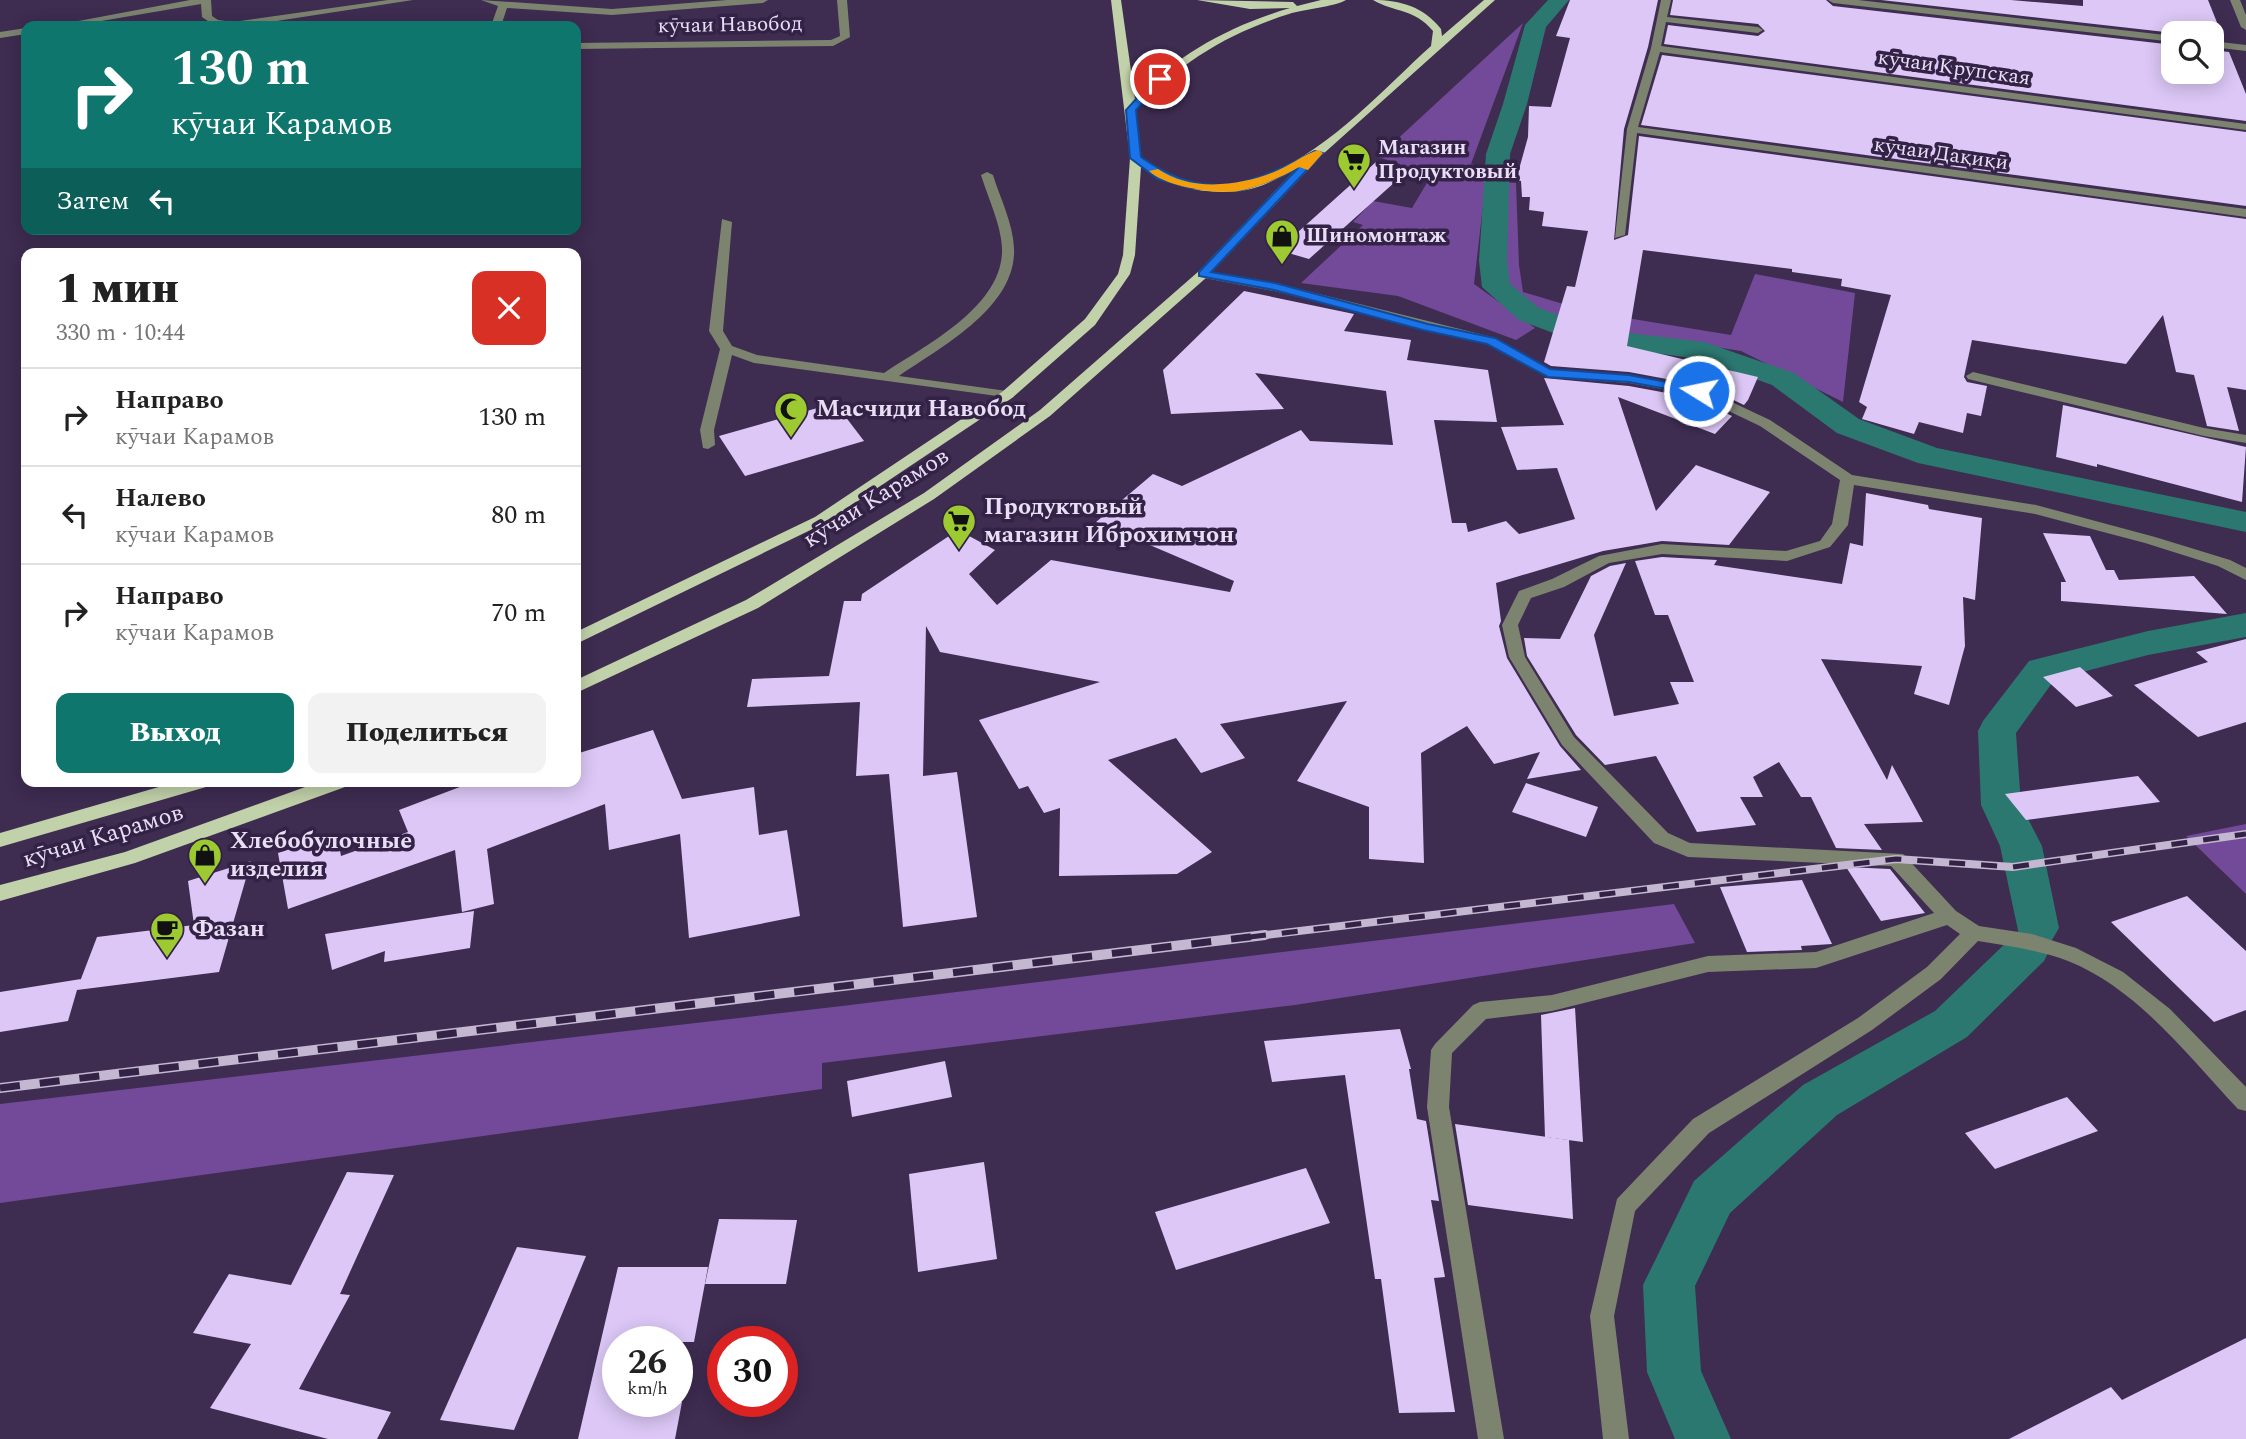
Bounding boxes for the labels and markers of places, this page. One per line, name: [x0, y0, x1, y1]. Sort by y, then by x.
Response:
pin: [1130, 49, 1190, 109]
place label: Магазин Продуктовый: [1378, 132, 1517, 188]
supermarket icon: Магазин Продуктовый: [1335, 141, 1373, 190]
shop icon: Шиномонтаж: [1263, 217, 1301, 266]
place label: Шиномонтаж: [1306, 220, 1447, 252]
mosque icon: Масчиди Навобод: [772, 390, 810, 439]
place label: Масчиди Навобод: [816, 391, 1026, 427]
place label: Продуктовый магазин Иброхимчон: [984, 489, 1234, 553]
supermarket icon: Продуктовый магазин Иброхимчон: [940, 502, 978, 551]
place label: Хлебобулочные изделия: [230, 823, 412, 887]
shop icon: Хлебобулочные изделия: [186, 836, 224, 885]
cafe icon: Фазан: [148, 910, 186, 959]
place label: Фазан: [192, 911, 265, 947]

